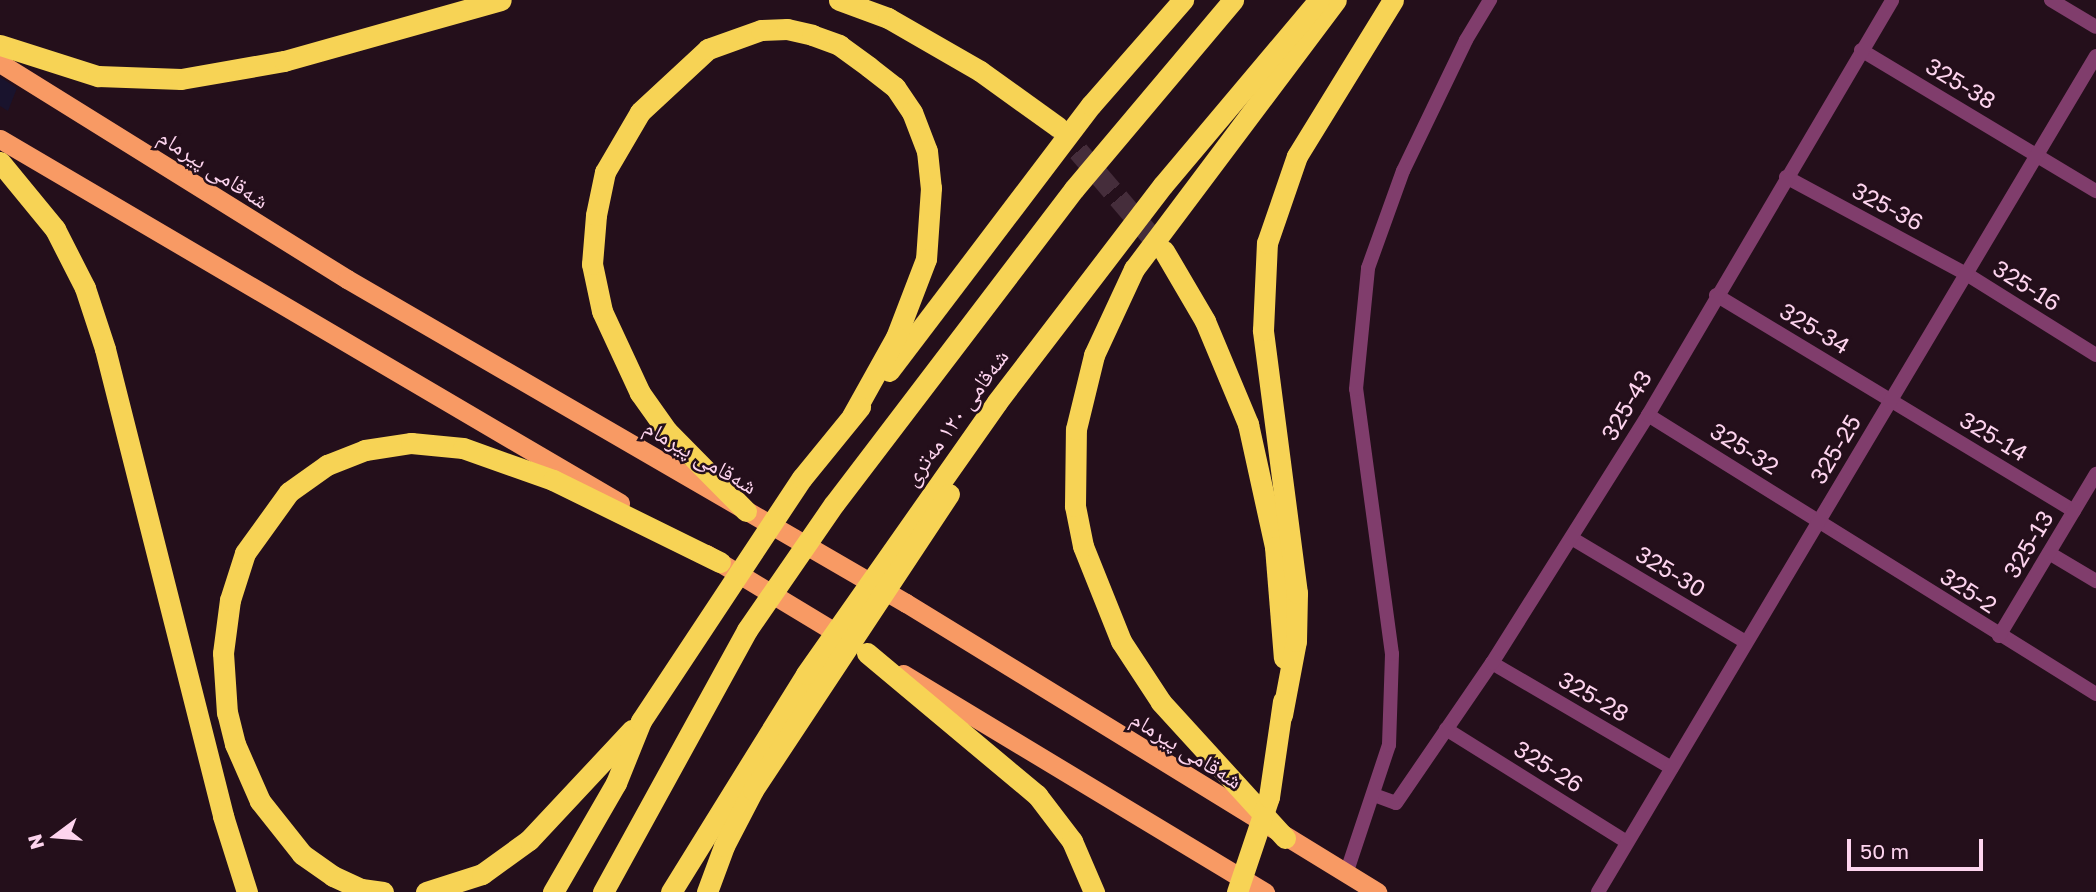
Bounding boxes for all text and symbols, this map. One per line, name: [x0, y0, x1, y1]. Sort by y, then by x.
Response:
street label: 325-38: [1921, 52, 2001, 114]
street label: شەقامی پیرمام: [154, 122, 274, 214]
street label: 325-36: [1848, 176, 1928, 236]
street label: 325-16: [1988, 254, 2066, 316]
street label: 325-34: [1775, 297, 1855, 359]
street label: شەقامی ١٢٠ مەتری: [896, 343, 1014, 491]
street label: 325-43: [1595, 365, 1657, 445]
street label: 325-14: [1955, 405, 2033, 467]
street label: 325-25: [1804, 410, 1866, 488]
street label: شەقامی پیرمام: [640, 413, 762, 499]
street label: 325-32: [1706, 416, 1784, 480]
street label: 325-13: [1997, 505, 2059, 583]
street label: 325-30: [1631, 539, 1711, 603]
street label: 325-2: [1935, 561, 2003, 619]
street label: 325-28: [1554, 665, 1634, 727]
street label: شەقامی پیرمام: [1126, 704, 1248, 794]
street label: 325-26: [1509, 734, 1589, 798]
north arrow: [21, 801, 91, 871]
scale bar: [1851, 826, 1988, 870]
text: N: [22, 832, 48, 852]
text: 50 m: [1860, 838, 1909, 864]

